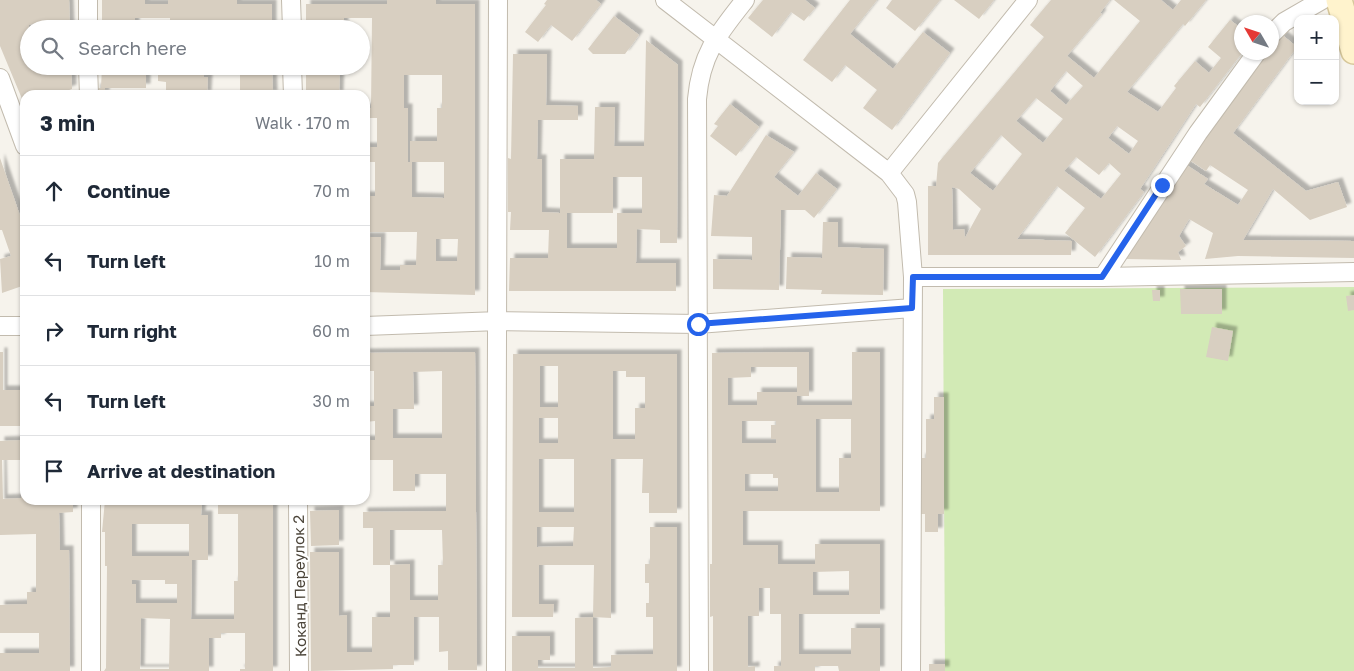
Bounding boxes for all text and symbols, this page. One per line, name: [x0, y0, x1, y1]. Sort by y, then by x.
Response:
north arrow: [1234, 15, 1279, 60]
map controls: [1294, 15, 1339, 105]
button: +: [1294, 15, 1339, 60]
search box: [20, 20, 370, 75]
icon: search: [38, 34, 66, 62]
text: Search here: [78, 36, 187, 59]
button: −: [1294, 60, 1339, 105]
text: 3 min: [40, 110, 95, 136]
text: Walk · 170 m: [255, 113, 350, 133]
route end: [1151, 174, 1174, 197]
icon: ahead: [40, 177, 68, 205]
text: Continue: [87, 179, 170, 202]
text: 70 m: [313, 181, 350, 201]
icon: left: [40, 247, 68, 275]
text: Turn left: [87, 249, 166, 272]
text: 10 m: [314, 251, 350, 271]
route start: [687, 313, 710, 336]
icon: right: [40, 317, 68, 345]
text: Turn right: [87, 319, 177, 342]
text: 60 m: [312, 321, 350, 341]
icon: left: [40, 387, 68, 415]
text: Turn left: [87, 389, 166, 412]
text: 30 m: [313, 391, 350, 411]
icon: arrive: [40, 457, 68, 485]
text: Arrive at destination: [87, 459, 275, 482]
street label: Коканд Πереулок 2: [289, 515, 309, 657]

